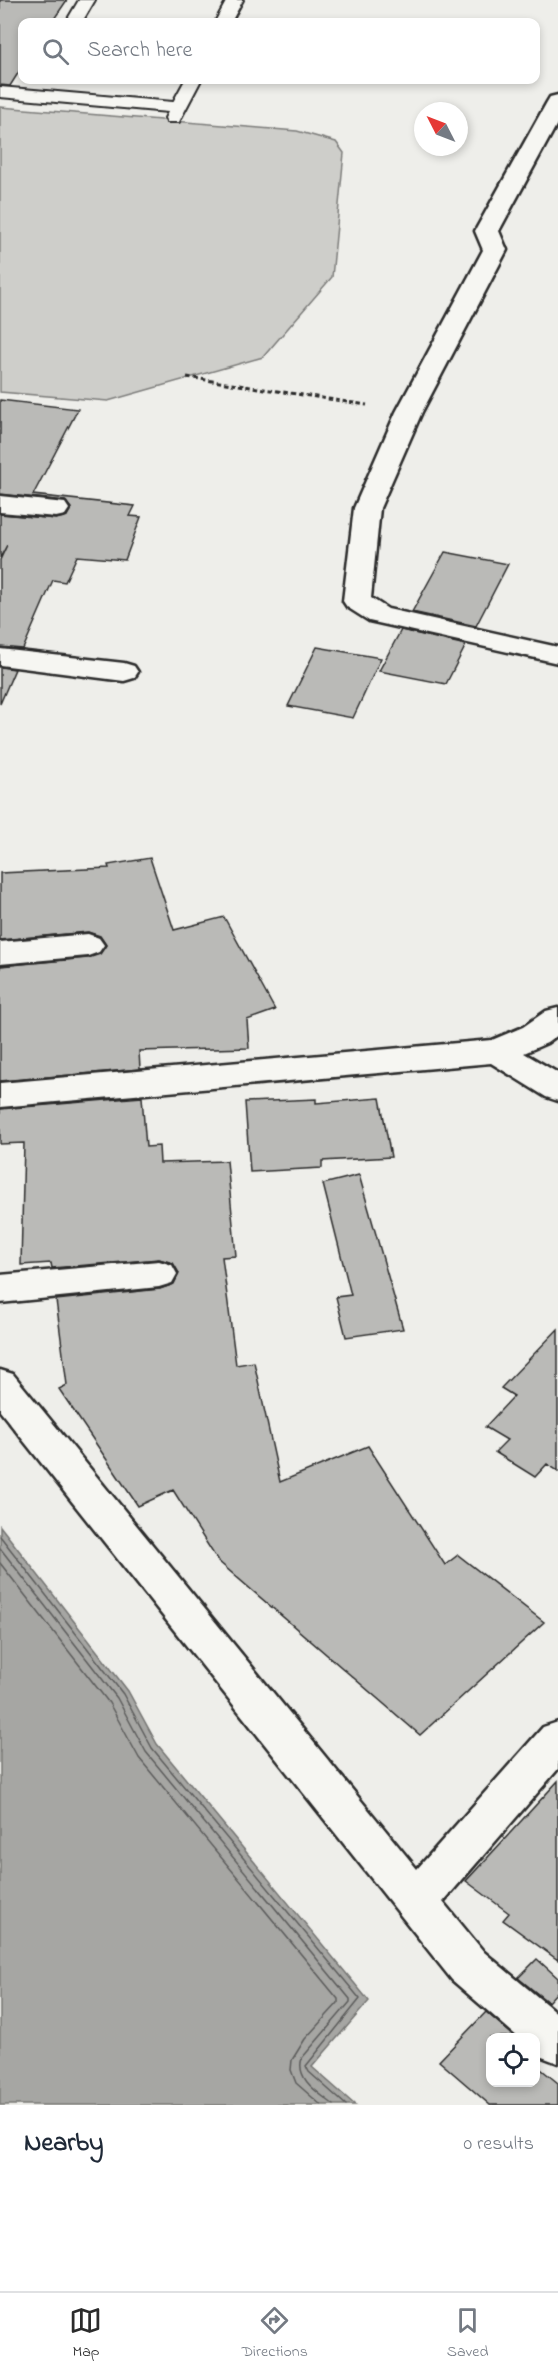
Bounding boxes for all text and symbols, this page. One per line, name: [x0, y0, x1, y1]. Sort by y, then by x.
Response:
search box: [18, 18, 540, 84]
icon: search: [39, 35, 72, 68]
text: Search here: [87, 35, 192, 67]
north arrow: [414, 102, 468, 156]
map controls: [486, 2033, 540, 2087]
button: locate: [486, 2033, 540, 2087]
text: Nearby: [24, 2125, 103, 2163]
text: 0 results: [463, 2130, 534, 2159]
tab: Map: [69, 2304, 102, 2364]
tab: Directions: [241, 2304, 308, 2364]
tab: Saved: [447, 2304, 489, 2364]

